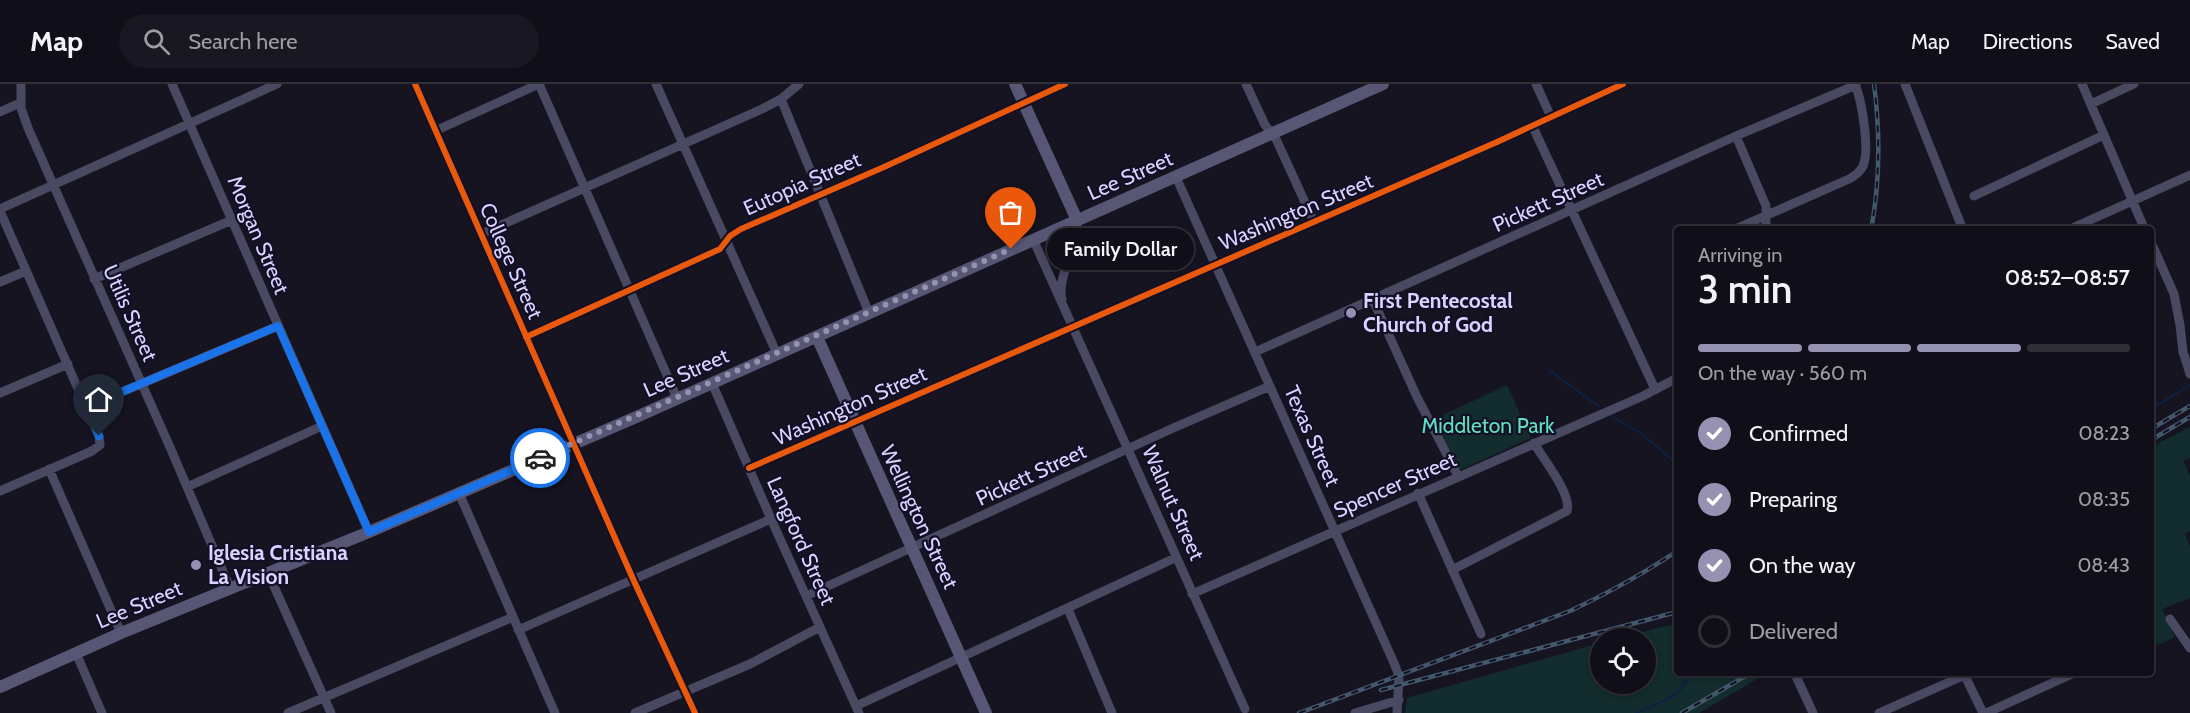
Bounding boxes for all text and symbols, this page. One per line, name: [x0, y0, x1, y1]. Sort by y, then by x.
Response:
search box: [119, 14, 539, 68]
text: Map: [30, 24, 83, 58]
icon: search: [140, 25, 173, 58]
text: Search here: [188, 28, 297, 55]
text: Map: [1911, 29, 1950, 54]
text: Directions: [1983, 29, 2072, 54]
text: Saved: [2105, 29, 2160, 54]
street label: Lee Street: [1083, 146, 1176, 205]
street label: Eutopia Street: [739, 147, 864, 221]
street label: Pickett Street: [1489, 166, 1607, 237]
street label: Washington Street: [1215, 168, 1377, 255]
street label: Morgan Street: [222, 172, 295, 298]
pin: [985, 187, 1036, 249]
icon: bag: [994, 196, 1027, 229]
street label: College Street: [475, 199, 548, 323]
callout: Family Dollar: [1047, 228, 1194, 270]
text: Family Dollar: [1064, 237, 1177, 261]
text: Arriving in: [1698, 243, 1782, 267]
street label: Utilis Street: [98, 260, 163, 365]
text: 08:52–08:57: [2005, 264, 2130, 291]
text: 3 min: [1698, 265, 1792, 313]
place label: First Pentecostal Church of God: [1363, 288, 1513, 337]
marker: First Pentecostal Church of God: [1344, 306, 1358, 320]
street label: Lee Street: [639, 343, 732, 402]
street label: Washington Street: [769, 361, 930, 450]
text: On the way · 560 m: [1698, 361, 1867, 385]
pin: [73, 374, 124, 436]
street label: Texas Street: [1279, 382, 1346, 490]
icon: home: [82, 383, 115, 416]
park label: Middleton Park: [1421, 413, 1555, 438]
icon: check: [1698, 417, 1731, 450]
text: Confirmed: [1749, 420, 1848, 447]
text: 08:23: [2078, 421, 2130, 445]
courier: [510, 428, 570, 488]
street label: Pickett Street: [972, 438, 1090, 511]
street label: Wellington Street: [875, 441, 964, 592]
icon: car: [524, 442, 557, 475]
street label: Walnut Street: [1137, 442, 1210, 564]
street label: Spencer Street: [1330, 446, 1460, 523]
street label: Langford Street: [762, 473, 841, 609]
icon: check: [1698, 483, 1731, 516]
text: Preparing: [1749, 486, 1837, 513]
text: 08:35: [2078, 487, 2130, 511]
place label: Iglesia Cristiana La Vision: [208, 540, 348, 589]
icon: check: [1698, 549, 1731, 582]
text: On the way: [1749, 552, 1856, 579]
text: 08:43: [2077, 553, 2130, 577]
marker: Iglesia Cristiana La Vision: [189, 558, 203, 572]
street label: Lee Street: [92, 575, 185, 634]
text: Delivered: [1749, 618, 1838, 645]
map controls: [1590, 628, 1656, 694]
button: locate: [1590, 628, 1656, 694]

